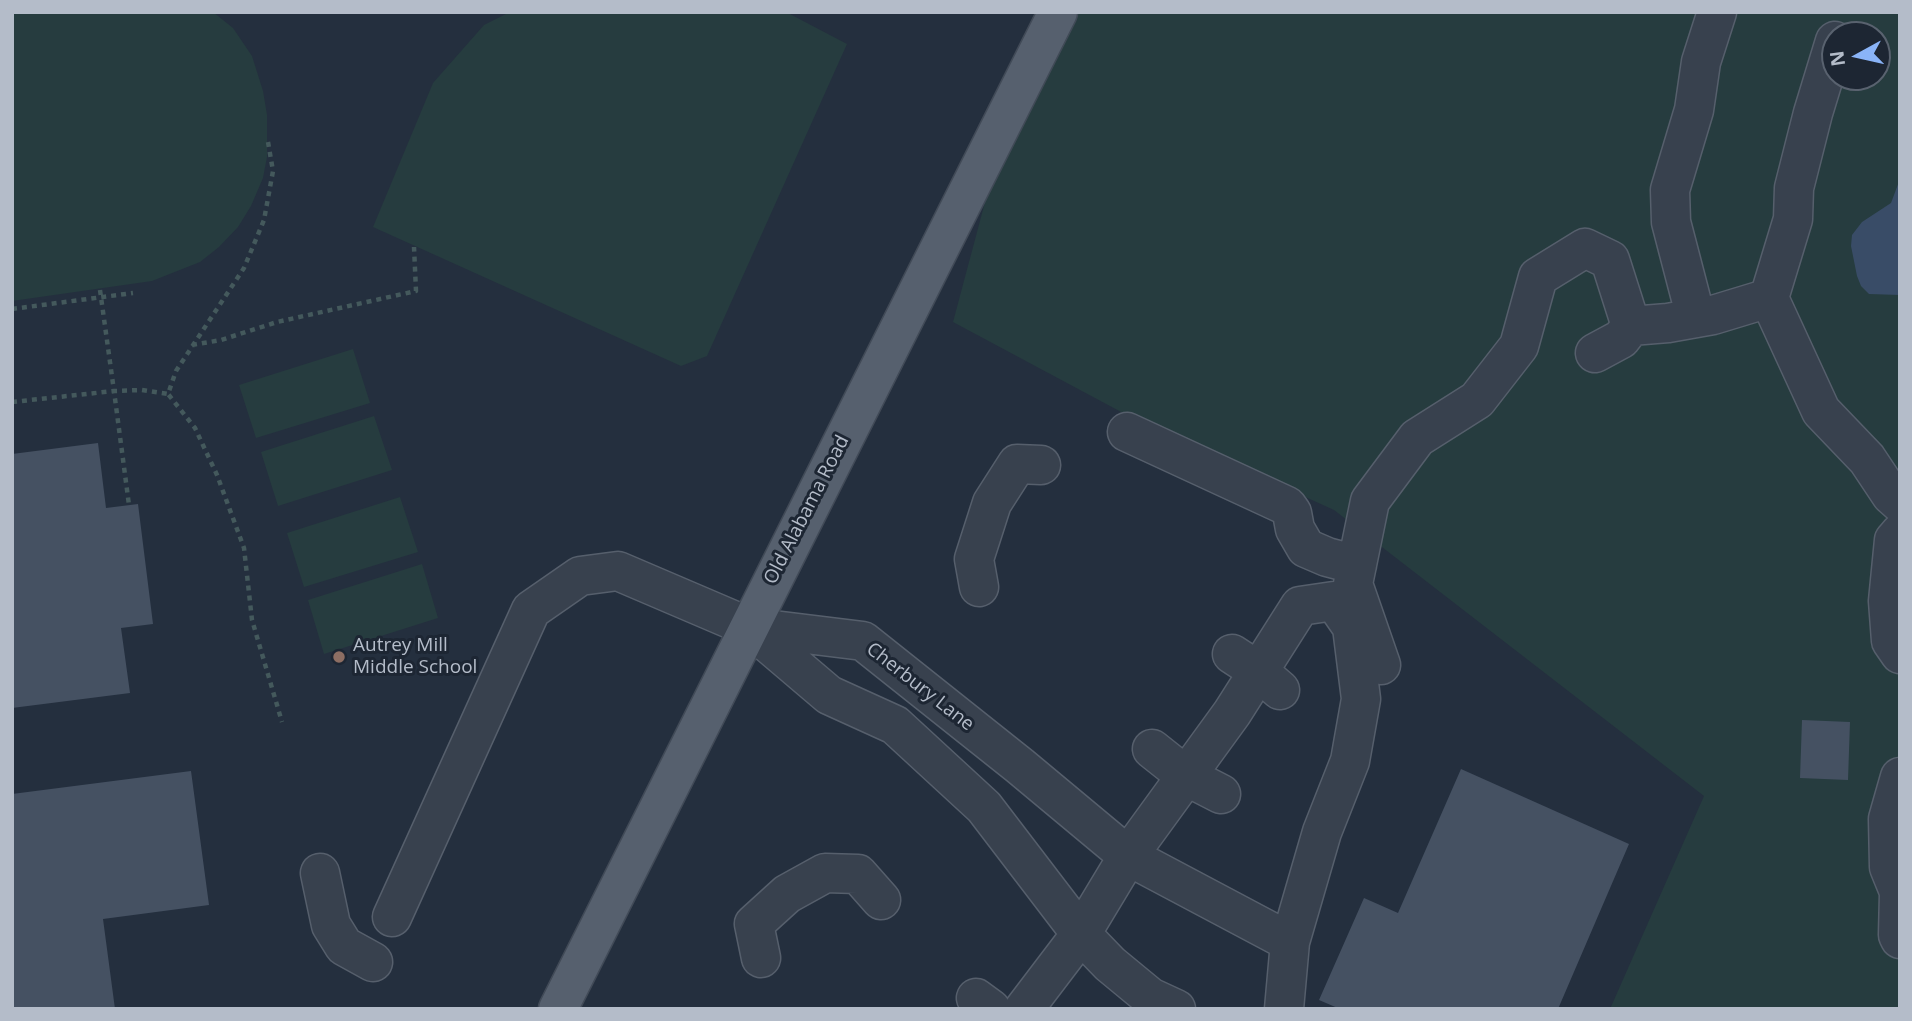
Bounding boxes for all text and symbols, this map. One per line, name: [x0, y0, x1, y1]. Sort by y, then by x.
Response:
north arrow: [1821, 21, 1891, 91]
text: N: [1823, 49, 1851, 68]
street label: Old Alabama Road: [760, 432, 854, 588]
place label: Autrey Mill Middle School: [353, 635, 477, 679]
street label: Cherbury Lane: [862, 638, 978, 736]
marker: Autrey Mill Middle School: [331, 649, 347, 665]

